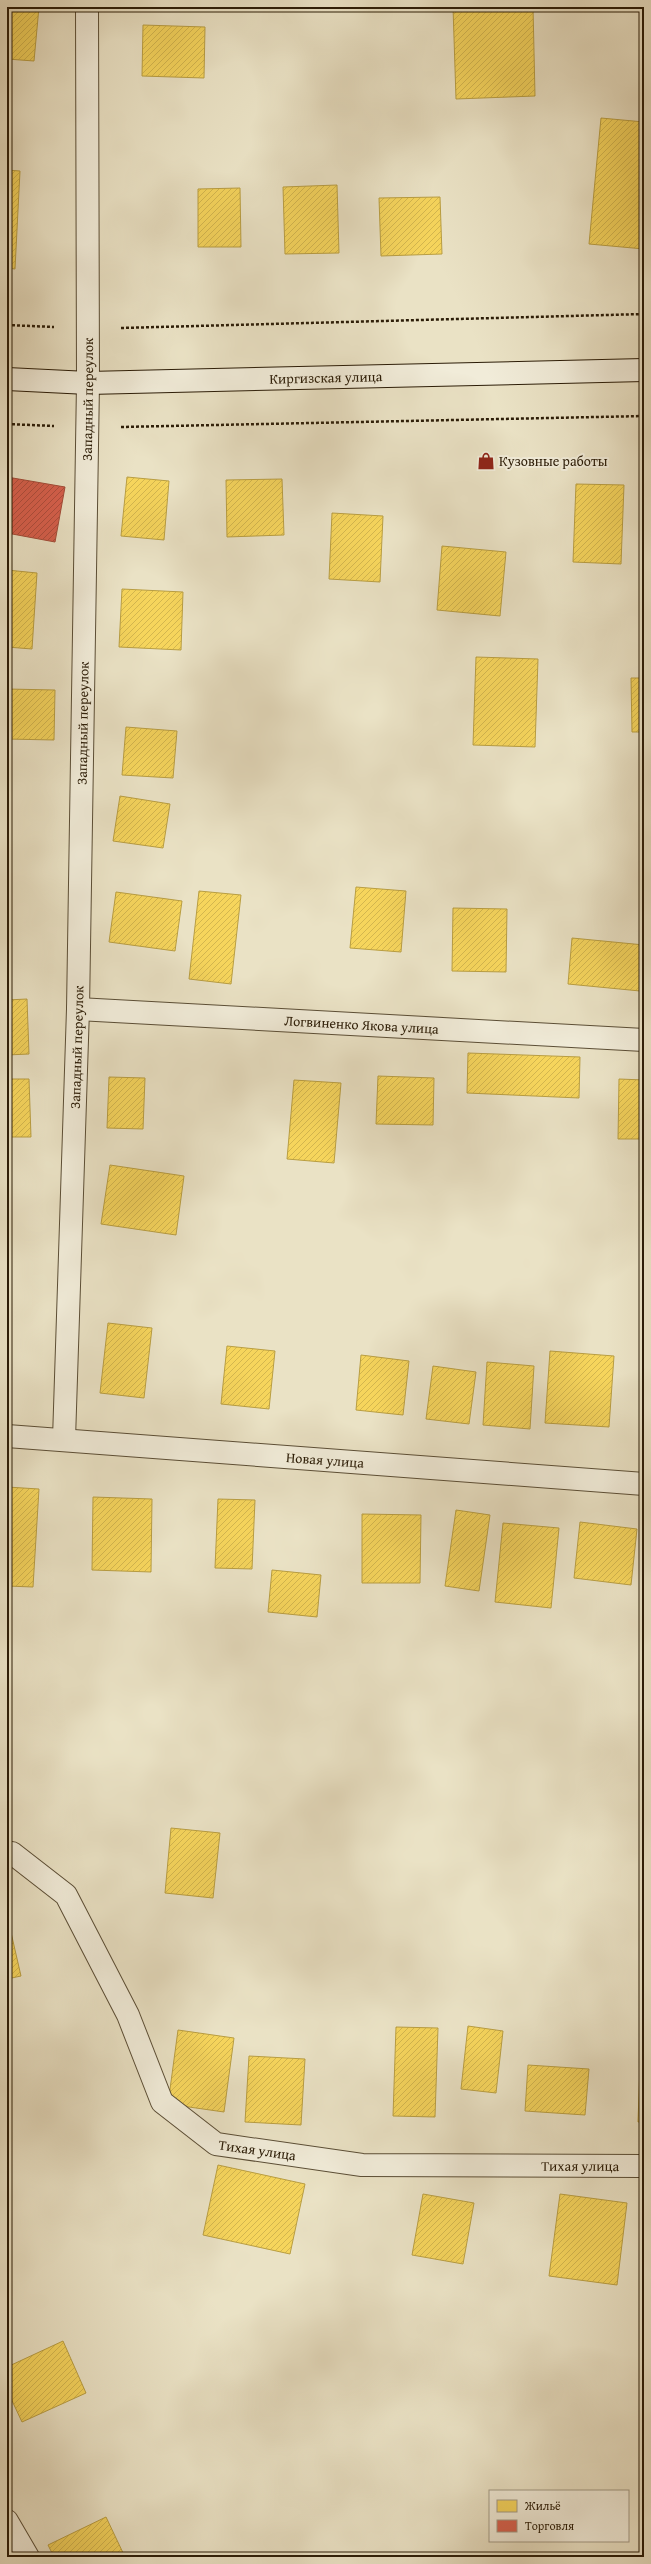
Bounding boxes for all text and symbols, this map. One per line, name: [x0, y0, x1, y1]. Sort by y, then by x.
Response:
street label: Западный переулок: [77, 337, 98, 461]
street label: Киргизская улица: [269, 366, 383, 389]
shop icon: Кузовные работы: [476, 451, 496, 471]
place label: Кузовные работы: [499, 451, 608, 471]
street label: Западный переулок: [72, 661, 94, 785]
street label: Западный переулок: [65, 985, 88, 1109]
street label: Логвиненко Якова улица: [284, 1010, 440, 1039]
street label: Новая улица: [285, 1447, 365, 1473]
street label: Тихая улица: [217, 2134, 298, 2165]
street label: Тихая улица: [541, 2156, 620, 2176]
legend: [489, 2490, 629, 2542]
text: Жильё: [524, 2497, 561, 2514]
text: Торговля: [525, 2517, 574, 2534]

